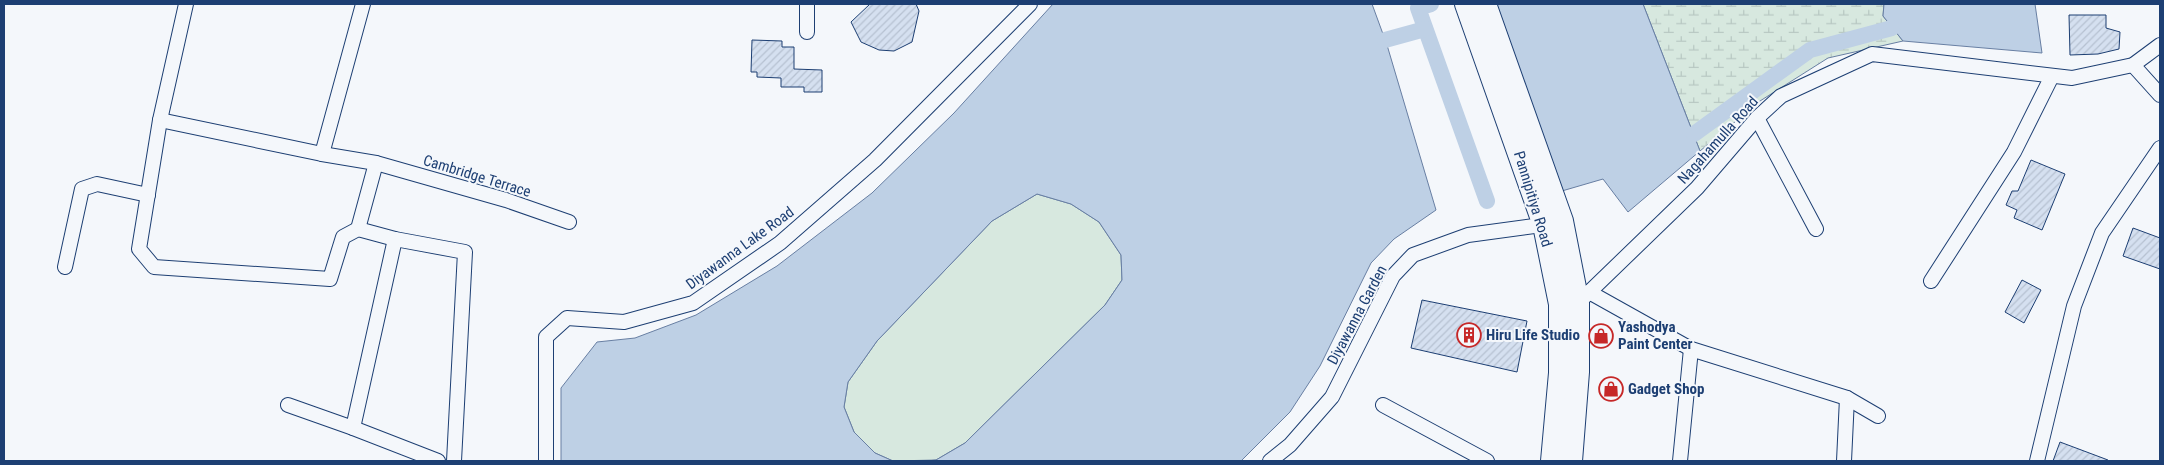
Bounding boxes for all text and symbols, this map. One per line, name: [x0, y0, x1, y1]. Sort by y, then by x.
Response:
street label: Nagahamulla Road: [1674, 92, 1762, 188]
street label: Pannipitiya Road: [1510, 149, 1556, 249]
street label: Cambridge Terrace: [421, 151, 533, 201]
street label: Diyawanna Lake Road: [683, 203, 797, 293]
street label: Diyawanna Garden: [1323, 262, 1391, 368]
place label: Yashodya Paint Center: [1618, 318, 1693, 353]
building icon: Hiru Life Studio: [1456, 322, 1482, 348]
shop icon: Yashodya Paint Center: [1588, 323, 1614, 349]
place label: Hiru Life Studio: [1486, 326, 1580, 344]
shop icon: Gadget Shop: [1598, 376, 1624, 402]
place label: Gadget Shop: [1628, 380, 1704, 398]

